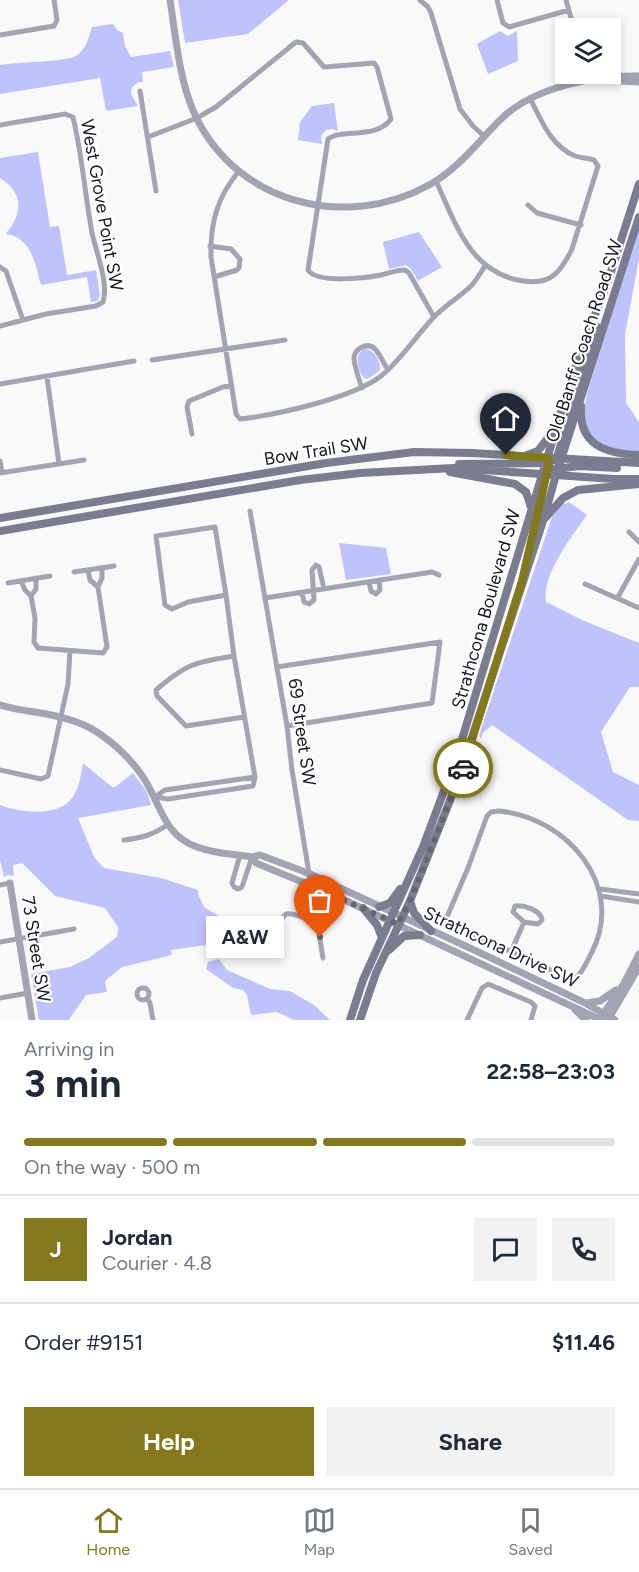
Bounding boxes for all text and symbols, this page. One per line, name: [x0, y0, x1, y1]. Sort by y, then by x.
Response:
map controls: [555, 18, 621, 84]
button: layers: [555, 18, 621, 84]
street label: West Grove Point SW: [76, 117, 128, 293]
street label: Old Banff Coach Road SW: [541, 236, 627, 445]
pin: [480, 393, 531, 455]
icon: home: [489, 402, 522, 435]
street label: Bow Trail SW: [262, 432, 370, 470]
street label: Strathcona Boulevard SW: [447, 506, 525, 711]
street label: 69 Street SW: [284, 677, 321, 788]
courier: [433, 738, 493, 798]
icon: car: [447, 752, 480, 785]
pin: [294, 875, 345, 937]
icon: bag: [303, 884, 336, 917]
street label: 73 Street SW: [17, 894, 55, 1004]
street label: Strathcona Drive SW: [420, 901, 583, 993]
callout: A&W: [206, 916, 284, 958]
text: A&W: [222, 925, 268, 949]
text: Arriving in: [24, 1037, 114, 1061]
text: 22:58–23:03: [486, 1058, 615, 1085]
text: 3 min: [24, 1060, 121, 1107]
text: On the way · 500 m: [24, 1155, 200, 1179]
button: chat: [474, 1218, 537, 1281]
button: phone: [552, 1218, 615, 1281]
text: Jordan: [102, 1224, 173, 1251]
text: J: [49, 1236, 62, 1263]
text: Courier · 4.8: [102, 1251, 212, 1275]
text: Order #9151: [24, 1329, 143, 1356]
text: $11.46: [552, 1329, 615, 1356]
button: Help: [24, 1407, 314, 1476]
button: Share: [326, 1407, 615, 1476]
tab: Home: [86, 1504, 130, 1559]
tab: Map: [303, 1504, 336, 1559]
tab: Saved: [508, 1504, 553, 1559]

